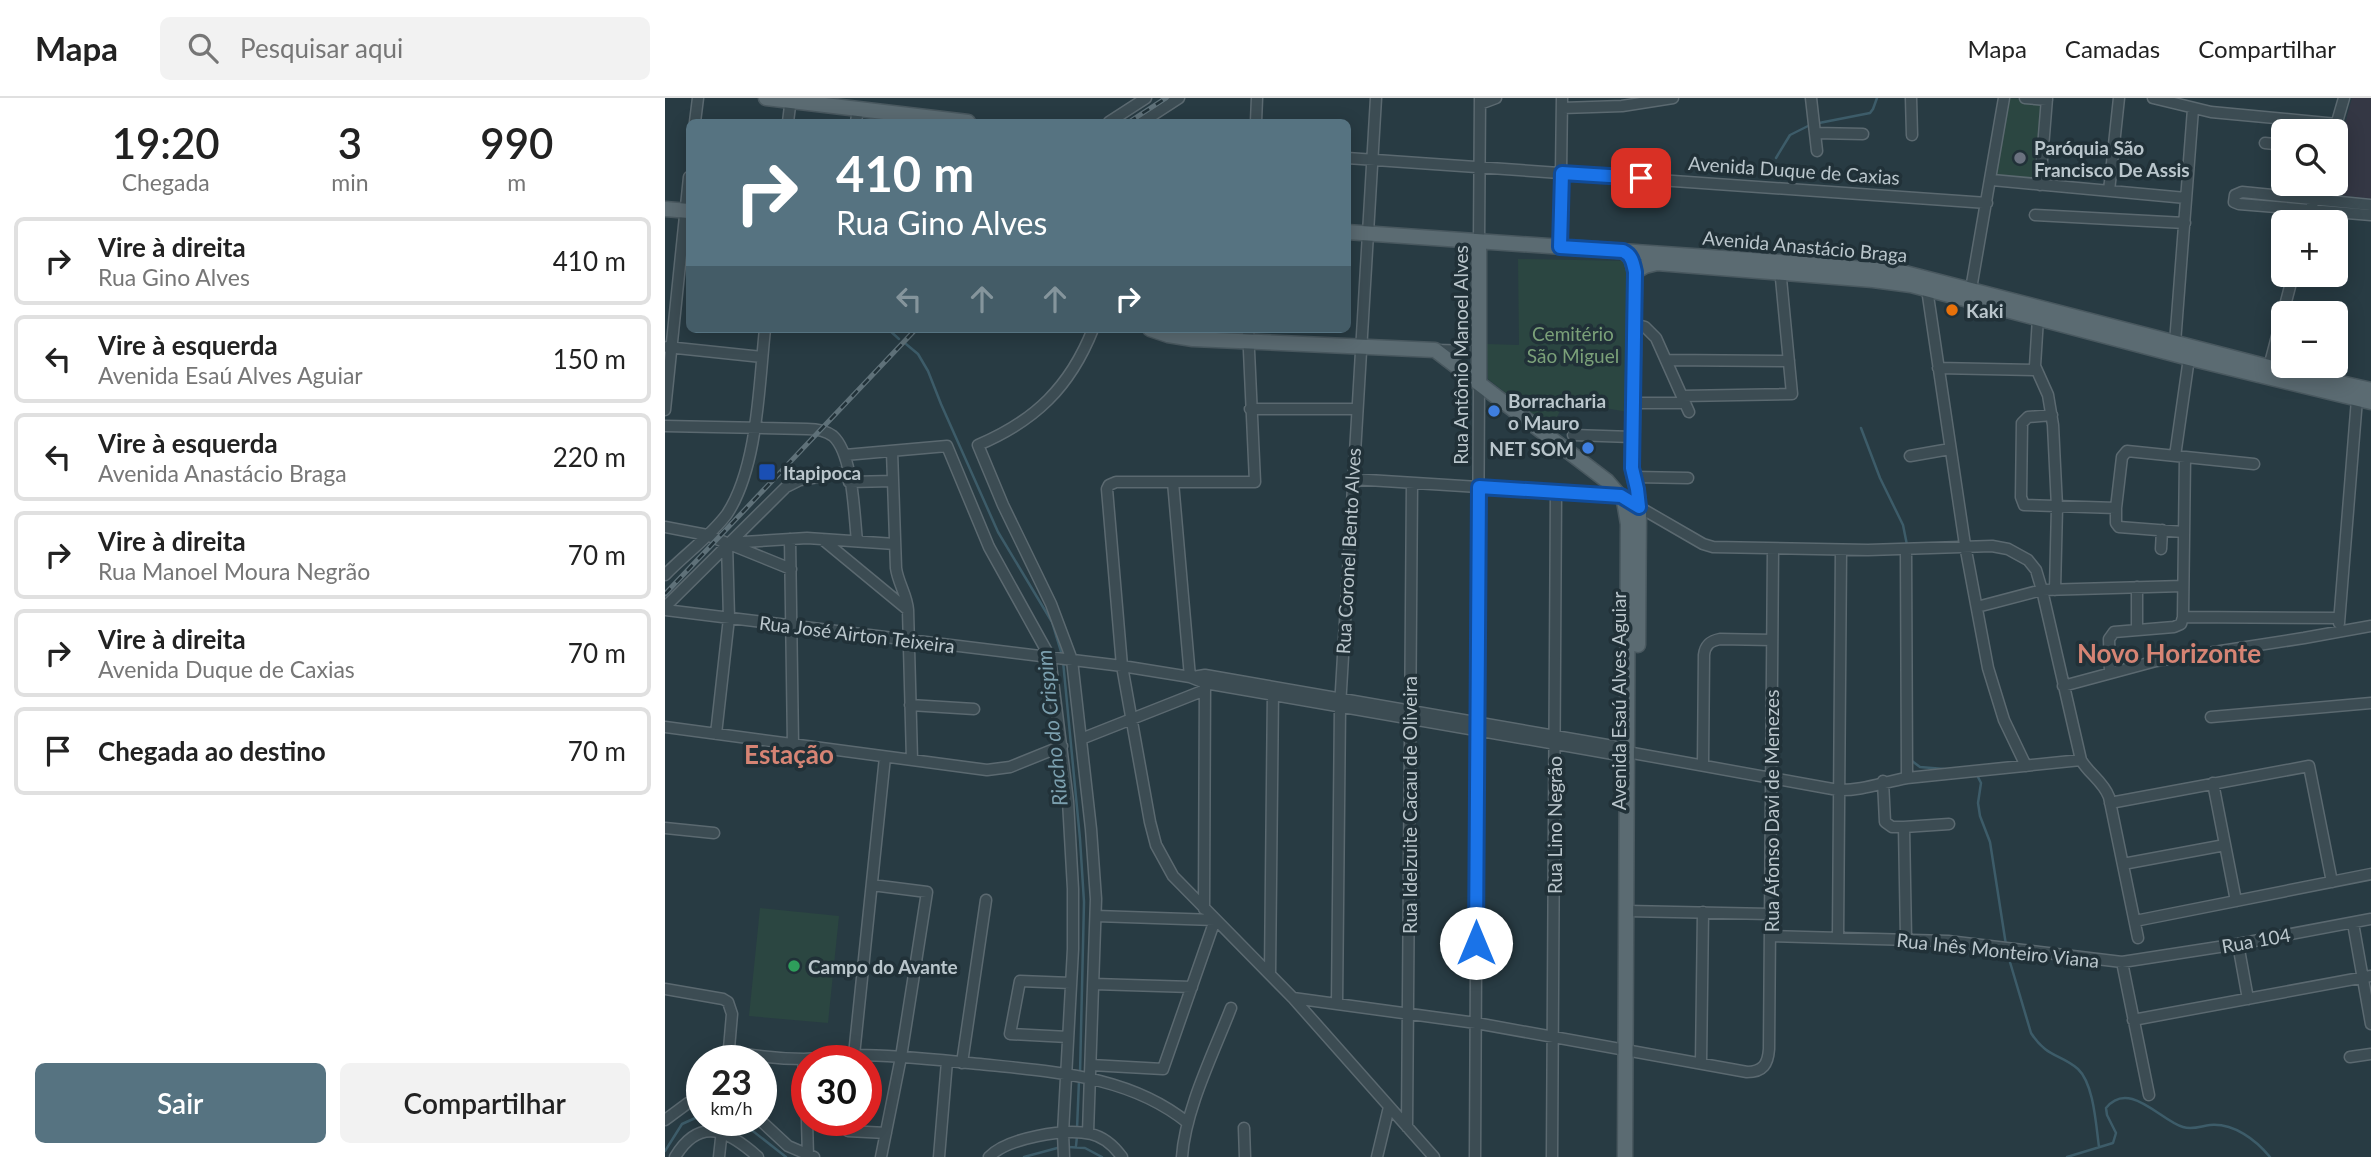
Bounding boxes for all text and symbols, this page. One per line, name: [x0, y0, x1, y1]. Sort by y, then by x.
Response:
search box: [160, 17, 650, 80]
text: Mapa: [35, 28, 118, 68]
icon: search: [184, 29, 222, 67]
text: Pesquisar aqui: [240, 32, 403, 64]
text: Mapa: [1968, 34, 2027, 63]
text: Camadas: [2065, 34, 2160, 63]
text: Compartilhar: [2198, 34, 2336, 63]
text: 19:20: [112, 118, 220, 168]
text: 3: [338, 118, 362, 168]
text: 990: [480, 118, 553, 168]
map controls: [2271, 119, 2348, 378]
button: search: [2271, 119, 2348, 196]
place label: Paróquia São Francisco De Assis: [2034, 136, 2190, 181]
text: 410 m: [836, 144, 974, 202]
icon: right: [721, 147, 812, 238]
pin: [1611, 148, 1671, 208]
marker: Paróquia São Francisco De Assis: [2012, 150, 2028, 166]
street label: Avenida Duque de Caxias: [1687, 151, 1901, 189]
icon: arrive: [1622, 159, 1660, 197]
text: Chegada: [122, 168, 210, 196]
text: min: [331, 168, 369, 196]
text: m: [507, 168, 526, 196]
text: Rua Gino Alves: [836, 203, 1047, 242]
button: +: [2271, 210, 2348, 287]
street label: Avenida Anastácio Braga: [1702, 226, 1908, 266]
text: Vire à direita: [98, 231, 246, 263]
icon: right: [39, 242, 77, 280]
text: 410 m: [553, 245, 626, 277]
street label: Rua Antônio Manoel Alves: [1449, 245, 1472, 465]
text: Rua Gino Alves: [98, 263, 250, 291]
icon: left: [890, 280, 928, 318]
icon: ahead: [963, 280, 1001, 318]
icon: ahead: [1036, 280, 1074, 318]
icon: right: [1109, 280, 1147, 318]
place label: Kaki: [1966, 299, 2004, 322]
button: −: [2271, 301, 2348, 378]
marker: Kaki: [1944, 302, 1960, 318]
park label: Cemitério São Miguel: [1527, 322, 1619, 367]
text: Vire à esquerda: [98, 329, 278, 361]
icon: left: [39, 340, 77, 378]
text: 150 m: [553, 343, 626, 375]
text: Avenida Esaú Alves Aguiar: [98, 361, 363, 389]
place label: Borracharia o Mauro: [1508, 389, 1606, 434]
marker: Borracharia o Mauro: [1486, 403, 1502, 419]
text: Vire à esquerda: [98, 427, 278, 459]
place label: NET SOM: [1489, 437, 1574, 460]
icon: left: [39, 438, 77, 476]
marker: NET SOM: [1580, 440, 1596, 456]
text: 220 m: [553, 441, 626, 473]
street label: Rua Coronel Bento Alves: [1331, 447, 1365, 655]
text: Avenida Anastácio Braga: [98, 459, 347, 487]
place label: Itapipoca: [783, 461, 861, 484]
marker: Itapipoca: [757, 462, 777, 482]
text: Vire à direita: [98, 525, 246, 557]
icon: right: [39, 536, 77, 574]
text: 70 m: [568, 539, 626, 571]
text: Rua Manoel Moura Negrão: [98, 557, 370, 585]
street label: Avenida Esaú Alves Aguiar: [1607, 592, 1630, 810]
street label: Rua José Airton Teixeira: [758, 611, 956, 657]
text: Vire à direita: [98, 623, 246, 655]
icon: right: [39, 634, 77, 672]
text: 70 m: [568, 637, 626, 669]
district label: Novo Horizonte: [2077, 637, 2261, 669]
water label: Riacho do Crispim: [1030, 649, 1072, 807]
text: Avenida Duque de Caxias: [98, 655, 355, 683]
street label: Rua Idelzuite Cacau de Oliveira: [1398, 676, 1421, 934]
street label: Rua Afonso Davi de Menezes: [1760, 690, 1783, 932]
icon: arrive: [39, 732, 77, 770]
text: Chegada ao destino: [98, 735, 326, 767]
text: 70 m: [568, 735, 626, 767]
district label: Estação: [744, 738, 834, 770]
street label: Rua Lino Negrão: [1543, 756, 1566, 894]
position arrow: [1439, 906, 1513, 980]
street label: Rua 104: [2220, 923, 2292, 957]
street label: Rua Inês Monteiro Viana: [1896, 928, 2100, 972]
place label: Campo do Avante: [808, 955, 958, 978]
marker: Campo do Avante: [786, 958, 802, 974]
speed limit sign: 30: [791, 1045, 882, 1136]
text: 23: [711, 1060, 752, 1102]
button: Sair: [35, 1063, 326, 1143]
button: Compartilhar: [340, 1063, 630, 1143]
text: km/h: [710, 1097, 753, 1119]

